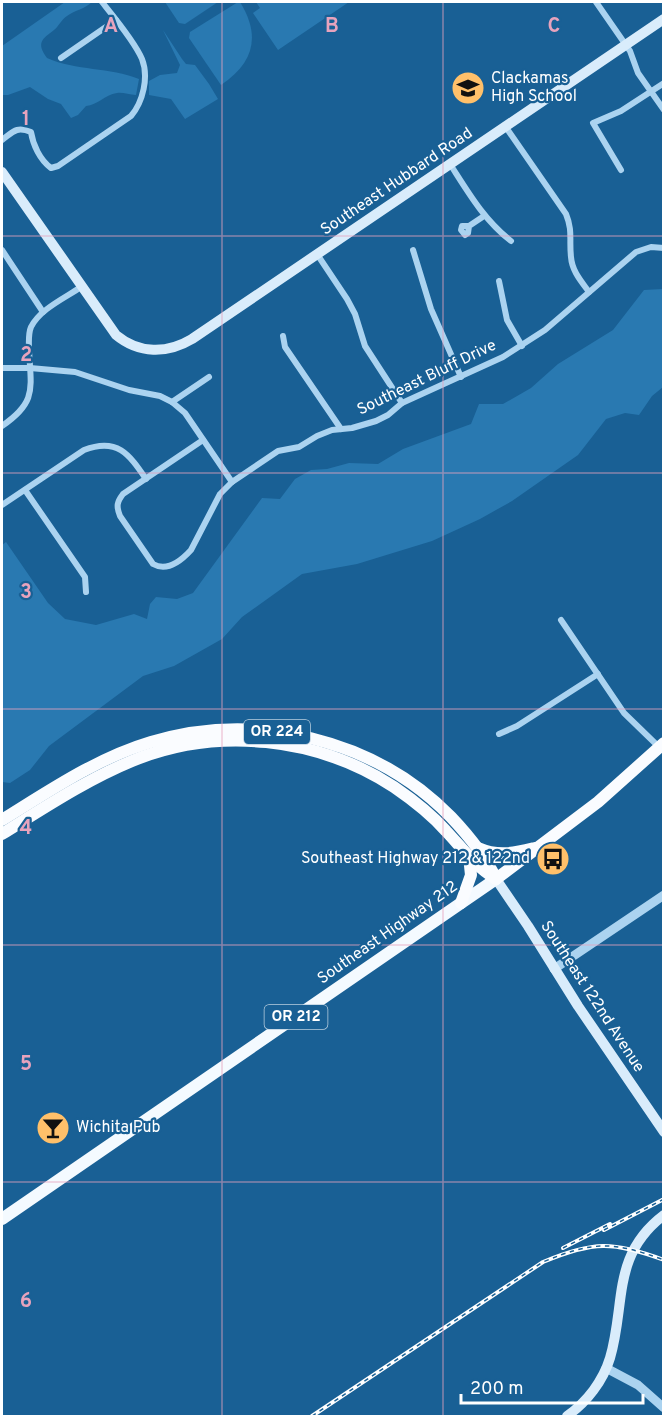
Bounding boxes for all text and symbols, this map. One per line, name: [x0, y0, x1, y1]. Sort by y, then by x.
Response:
text: A: [104, 14, 118, 40]
text: B: [325, 14, 339, 40]
text: C: [548, 14, 560, 40]
place label: Clackamas High School: [491, 69, 577, 107]
school or university icon: Clackamas High School: [450, 70, 486, 106]
text: 1: [22, 107, 30, 133]
street label: Southeast Hubbard Road: [317, 124, 477, 240]
street label: Southeast Bluff Drive: [354, 336, 500, 420]
text: 2: [20, 343, 32, 369]
text: 3: [20, 580, 32, 606]
road number: OR 224: [244, 720, 310, 744]
text: 4: [20, 816, 32, 842]
bus stop icon: Southeast Highway 212 & 122nd: [535, 841, 571, 877]
place label: Southeast Highway 212 & 122nd: [301, 849, 530, 869]
street label: Southeast Highway 212: [314, 877, 462, 989]
street label: Southeast 122nd Avenue: [535, 917, 649, 1077]
road number: OR 212: [264, 1005, 328, 1029]
text: 5: [20, 1052, 32, 1078]
bar icon: Wichita Pub: [35, 1110, 71, 1146]
place label: Wichita Pub: [76, 1118, 160, 1138]
text: 6: [20, 1289, 32, 1315]
scale bar: [461, 1367, 642, 1405]
text: 200 m: [470, 1378, 523, 1401]

